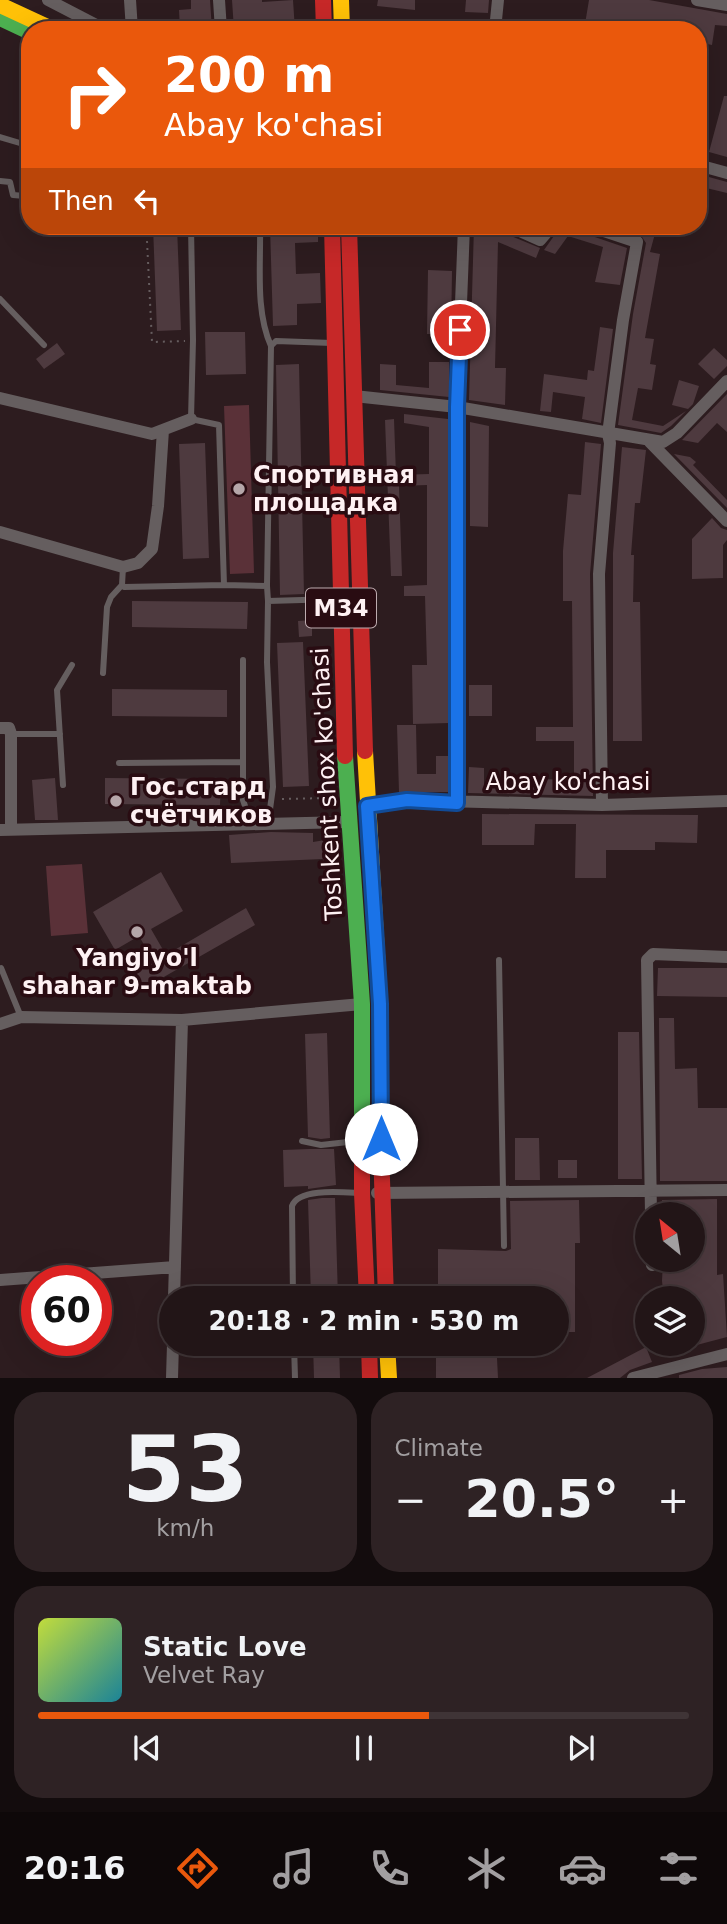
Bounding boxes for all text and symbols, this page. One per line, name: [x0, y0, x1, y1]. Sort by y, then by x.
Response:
text: 200 m: [164, 47, 334, 104]
icon: right: [49, 49, 140, 140]
text: Abay ko'chasi: [164, 106, 384, 144]
icon: left: [128, 182, 166, 220]
text: Then: [49, 186, 114, 216]
pin: [430, 300, 490, 360]
icon: arrive: [441, 311, 479, 349]
place label: Спортивная площадка: [253, 461, 415, 517]
marker: Спортивная площадка: [231, 481, 247, 497]
road number: M34: [306, 588, 376, 628]
street label: Toshkent shox ko'chasi: [306, 647, 348, 922]
street label: Abay ko'chasi: [486, 768, 650, 796]
place label: Гос.стард счётчиков: [130, 773, 272, 829]
marker: Гос.стард счётчиков: [108, 793, 124, 809]
marker: Yangiyo'l shahar 9-maktab: [129, 924, 145, 940]
place label: Yangiyo'l shahar 9-maktab: [22, 944, 252, 1000]
position arrow: [344, 1102, 418, 1176]
north arrow: [635, 1202, 705, 1272]
map controls: [635, 1202, 705, 1356]
speed limit sign: 60: [21, 1265, 112, 1356]
button: layers: [635, 1286, 705, 1356]
text: 20:18 · 2 min · 530 m: [209, 1306, 519, 1336]
text: 53: [122, 1417, 249, 1522]
text: Climate: [395, 1435, 483, 1461]
text: 20.5°: [465, 1469, 619, 1529]
text: −: [395, 1478, 426, 1522]
text: +: [657, 1478, 689, 1522]
text: km/h: [156, 1515, 214, 1541]
text: Static Love: [143, 1632, 307, 1662]
text: Velvet Ray: [143, 1662, 265, 1688]
icon: previous: [128, 1729, 166, 1767]
icon: pause: [345, 1729, 383, 1767]
icon: next: [562, 1729, 600, 1767]
icon: directions: [173, 1844, 222, 1893]
icon: music: [269, 1844, 318, 1893]
icon: phone: [365, 1844, 414, 1893]
icon: climate: [462, 1844, 511, 1893]
icon: car: [558, 1844, 607, 1893]
icon: filters: [654, 1844, 703, 1893]
text: 20:16: [24, 1849, 126, 1887]

